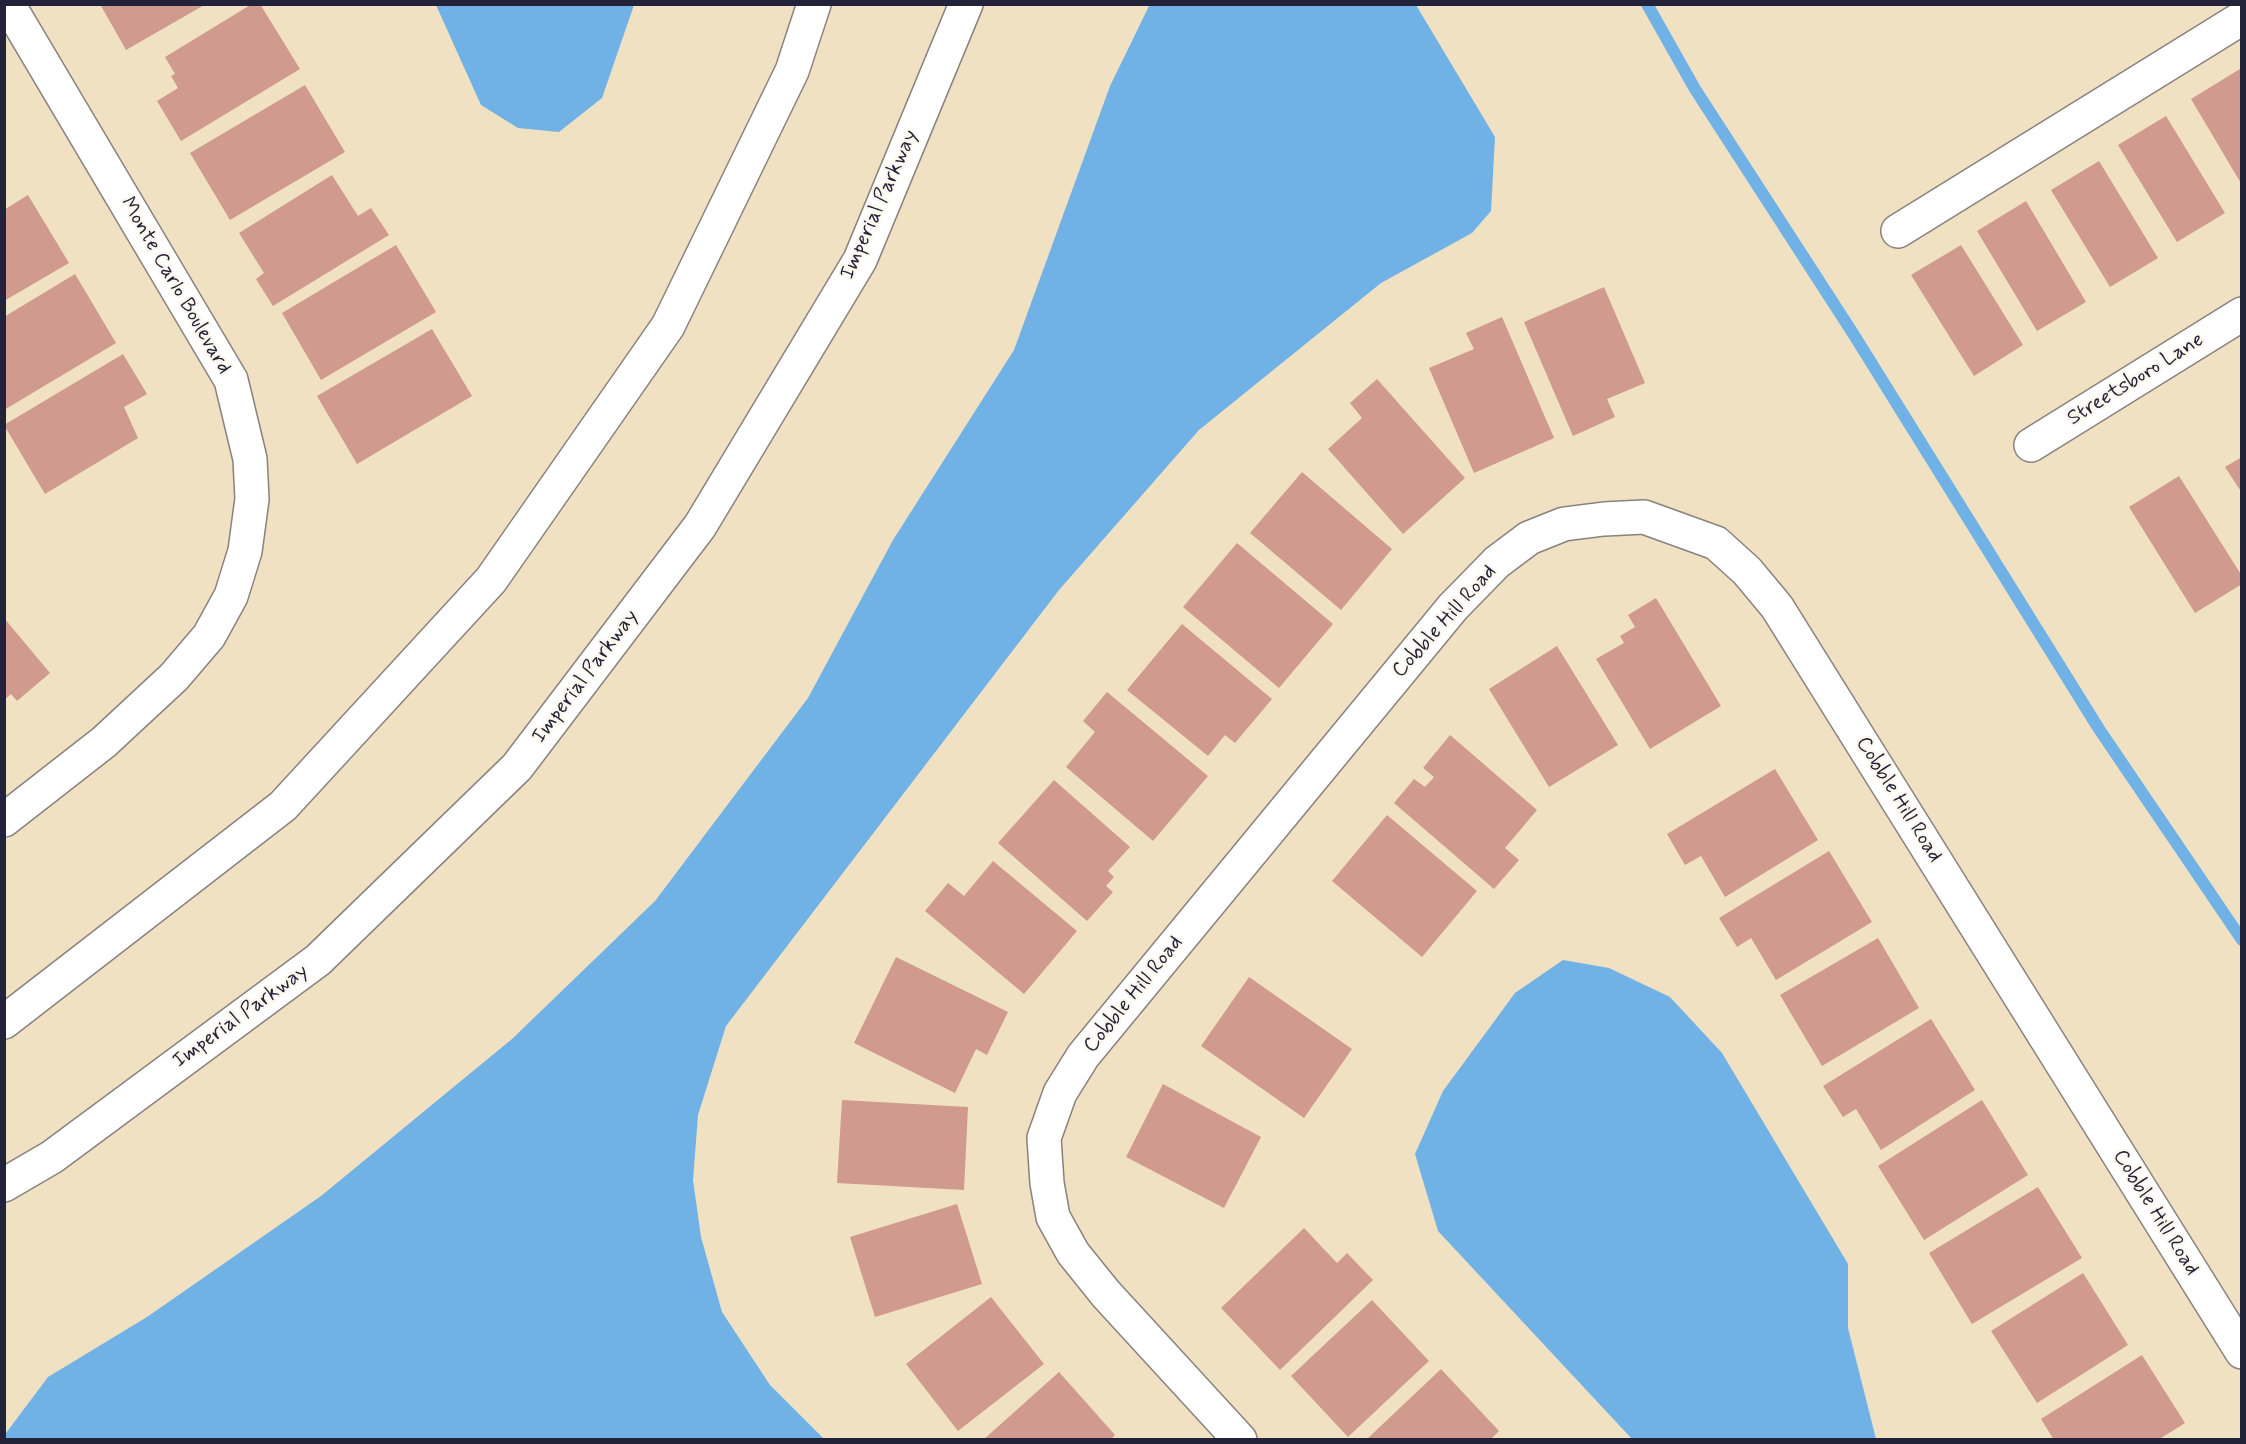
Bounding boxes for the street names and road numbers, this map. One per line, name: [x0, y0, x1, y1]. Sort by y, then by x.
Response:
street label: Imperial Parkway: [836, 126, 924, 284]
street label: Monte Carlo Boulevard: [114, 193, 236, 379]
street label: Streetsboro Lane: [2063, 328, 2209, 432]
street label: Cobble Hill Road: [1388, 560, 1502, 684]
street label: Imperial Parkway: [528, 605, 644, 749]
street label: Cobble Hill Road: [1849, 732, 1947, 868]
street label: Cobble Hill Road: [1079, 931, 1189, 1059]
street label: Imperial Parkway: [169, 960, 313, 1074]
street label: Cobble Hill Road: [2106, 1145, 2204, 1281]

